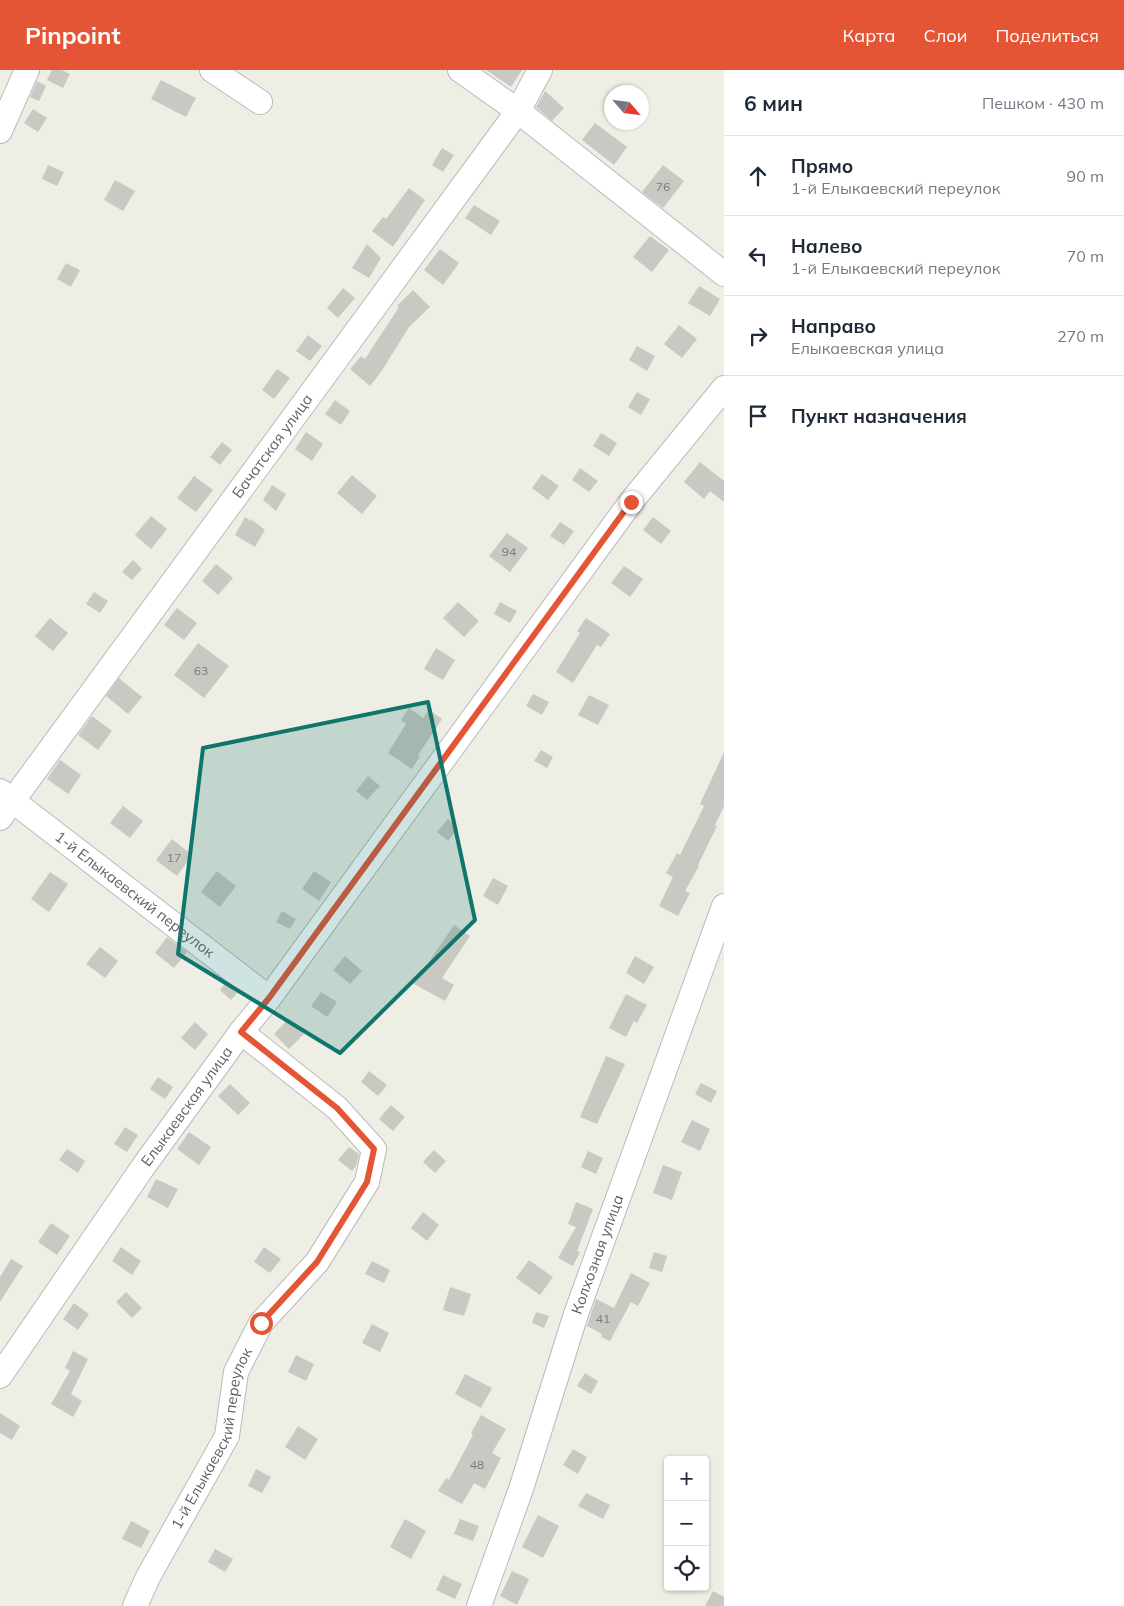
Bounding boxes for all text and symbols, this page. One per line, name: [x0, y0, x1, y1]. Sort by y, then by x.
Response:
text: Pinpoint: [25, 20, 121, 50]
text: Карта: [843, 24, 895, 47]
text: Слои: [923, 24, 968, 47]
text: Поделиться: [996, 24, 1099, 47]
north arrow: [604, 85, 649, 130]
text: 6 мин: [744, 90, 803, 116]
text: Пешком · 430 m: [982, 93, 1104, 113]
text: Прямо: [791, 154, 853, 178]
icon: ahead: [744, 162, 772, 190]
text: 90 m: [1067, 166, 1104, 186]
text: 1-й Елыкаевский переулок: [791, 178, 1000, 198]
house number: 76: [656, 179, 670, 194]
text: Налево: [791, 234, 863, 258]
icon: left: [744, 242, 772, 270]
text: 70 m: [1067, 246, 1104, 266]
text: 1-й Елыкаевский переулок: [791, 258, 1000, 278]
text: Направо: [791, 314, 876, 338]
icon: right: [744, 322, 772, 350]
text: 270 m: [1057, 326, 1104, 346]
text: Елыкаевская улица: [791, 338, 944, 358]
street label: Бачатская улица: [228, 390, 317, 502]
icon: arrive: [744, 402, 772, 430]
text: Пункт назначения: [791, 404, 967, 428]
route end: [620, 491, 643, 514]
house number: 94: [502, 544, 516, 559]
house number: 63: [194, 663, 208, 678]
street label: 1-й Елыкаевский переулок: [51, 827, 219, 962]
house number: 17: [167, 850, 181, 865]
street label: Елыкаевская улица: [137, 1043, 236, 1170]
street label: Колхозная улица: [567, 1192, 627, 1317]
house number: 41: [596, 1311, 610, 1326]
route start: [250, 1312, 273, 1335]
street label: 1-й Елыкаевский переулок: [167, 1343, 256, 1533]
map controls: [664, 1456, 709, 1591]
button: +: [664, 1456, 709, 1501]
house number: 48: [470, 1457, 484, 1472]
button: −: [664, 1501, 709, 1546]
button: locate: [664, 1546, 709, 1591]

